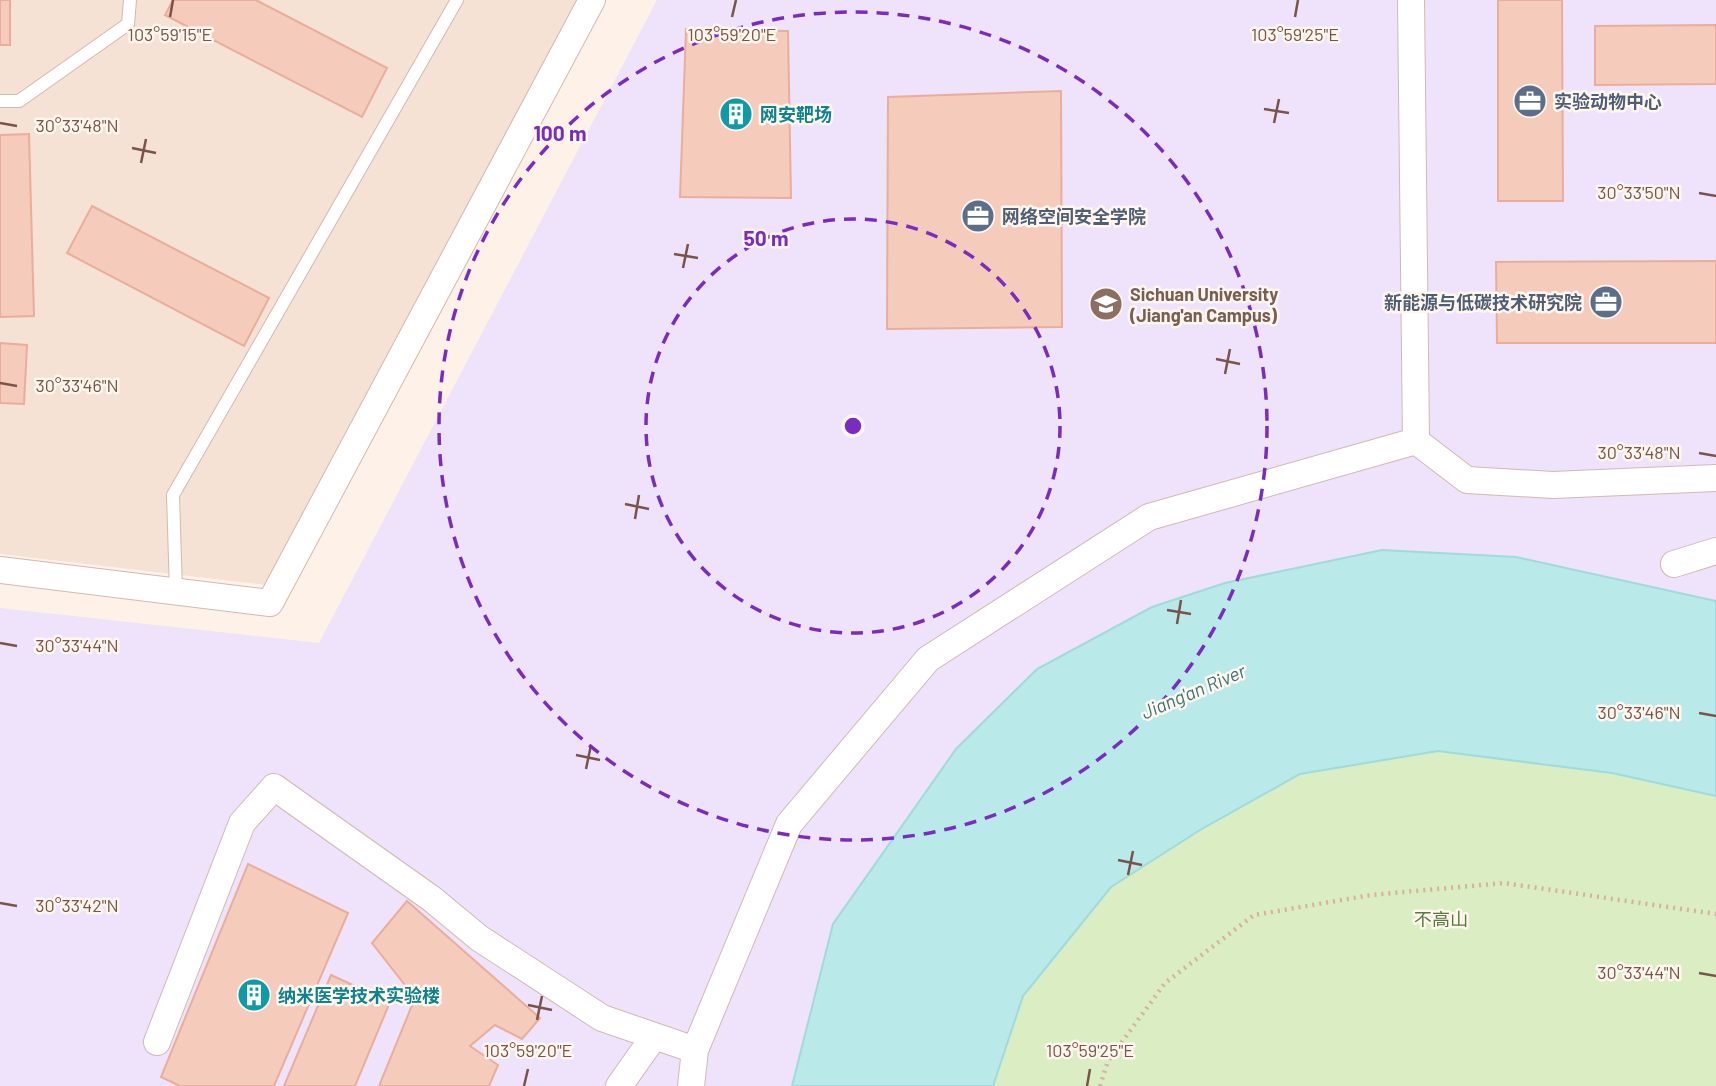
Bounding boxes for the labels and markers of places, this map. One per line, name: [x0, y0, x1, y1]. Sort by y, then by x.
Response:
office icon: 实验动物中心: [1511, 82, 1549, 120]
place label: 实验动物中心: [1554, 90, 1662, 112]
building icon: 网安靶场: [717, 95, 755, 133]
place label: 网安靶场: [760, 103, 832, 125]
office icon: 网络空间安全学院: [959, 197, 997, 235]
place label: 网络空间安全学院: [1002, 205, 1146, 227]
place label: Sichuan University (Jiang'an Campus): [1129, 283, 1278, 326]
office icon: 新能源与低碳技术研究院: [1587, 283, 1625, 321]
school or university icon: Sichuan University (Jiang'an Campus): [1087, 285, 1125, 323]
place label: 新能源与低碳技术研究院: [1384, 291, 1582, 313]
centre of rings: [841, 414, 865, 438]
building icon: 纳米医学技术实验楼: [235, 976, 273, 1014]
place label: 纳米医学技术实验楼: [278, 984, 440, 1006]

